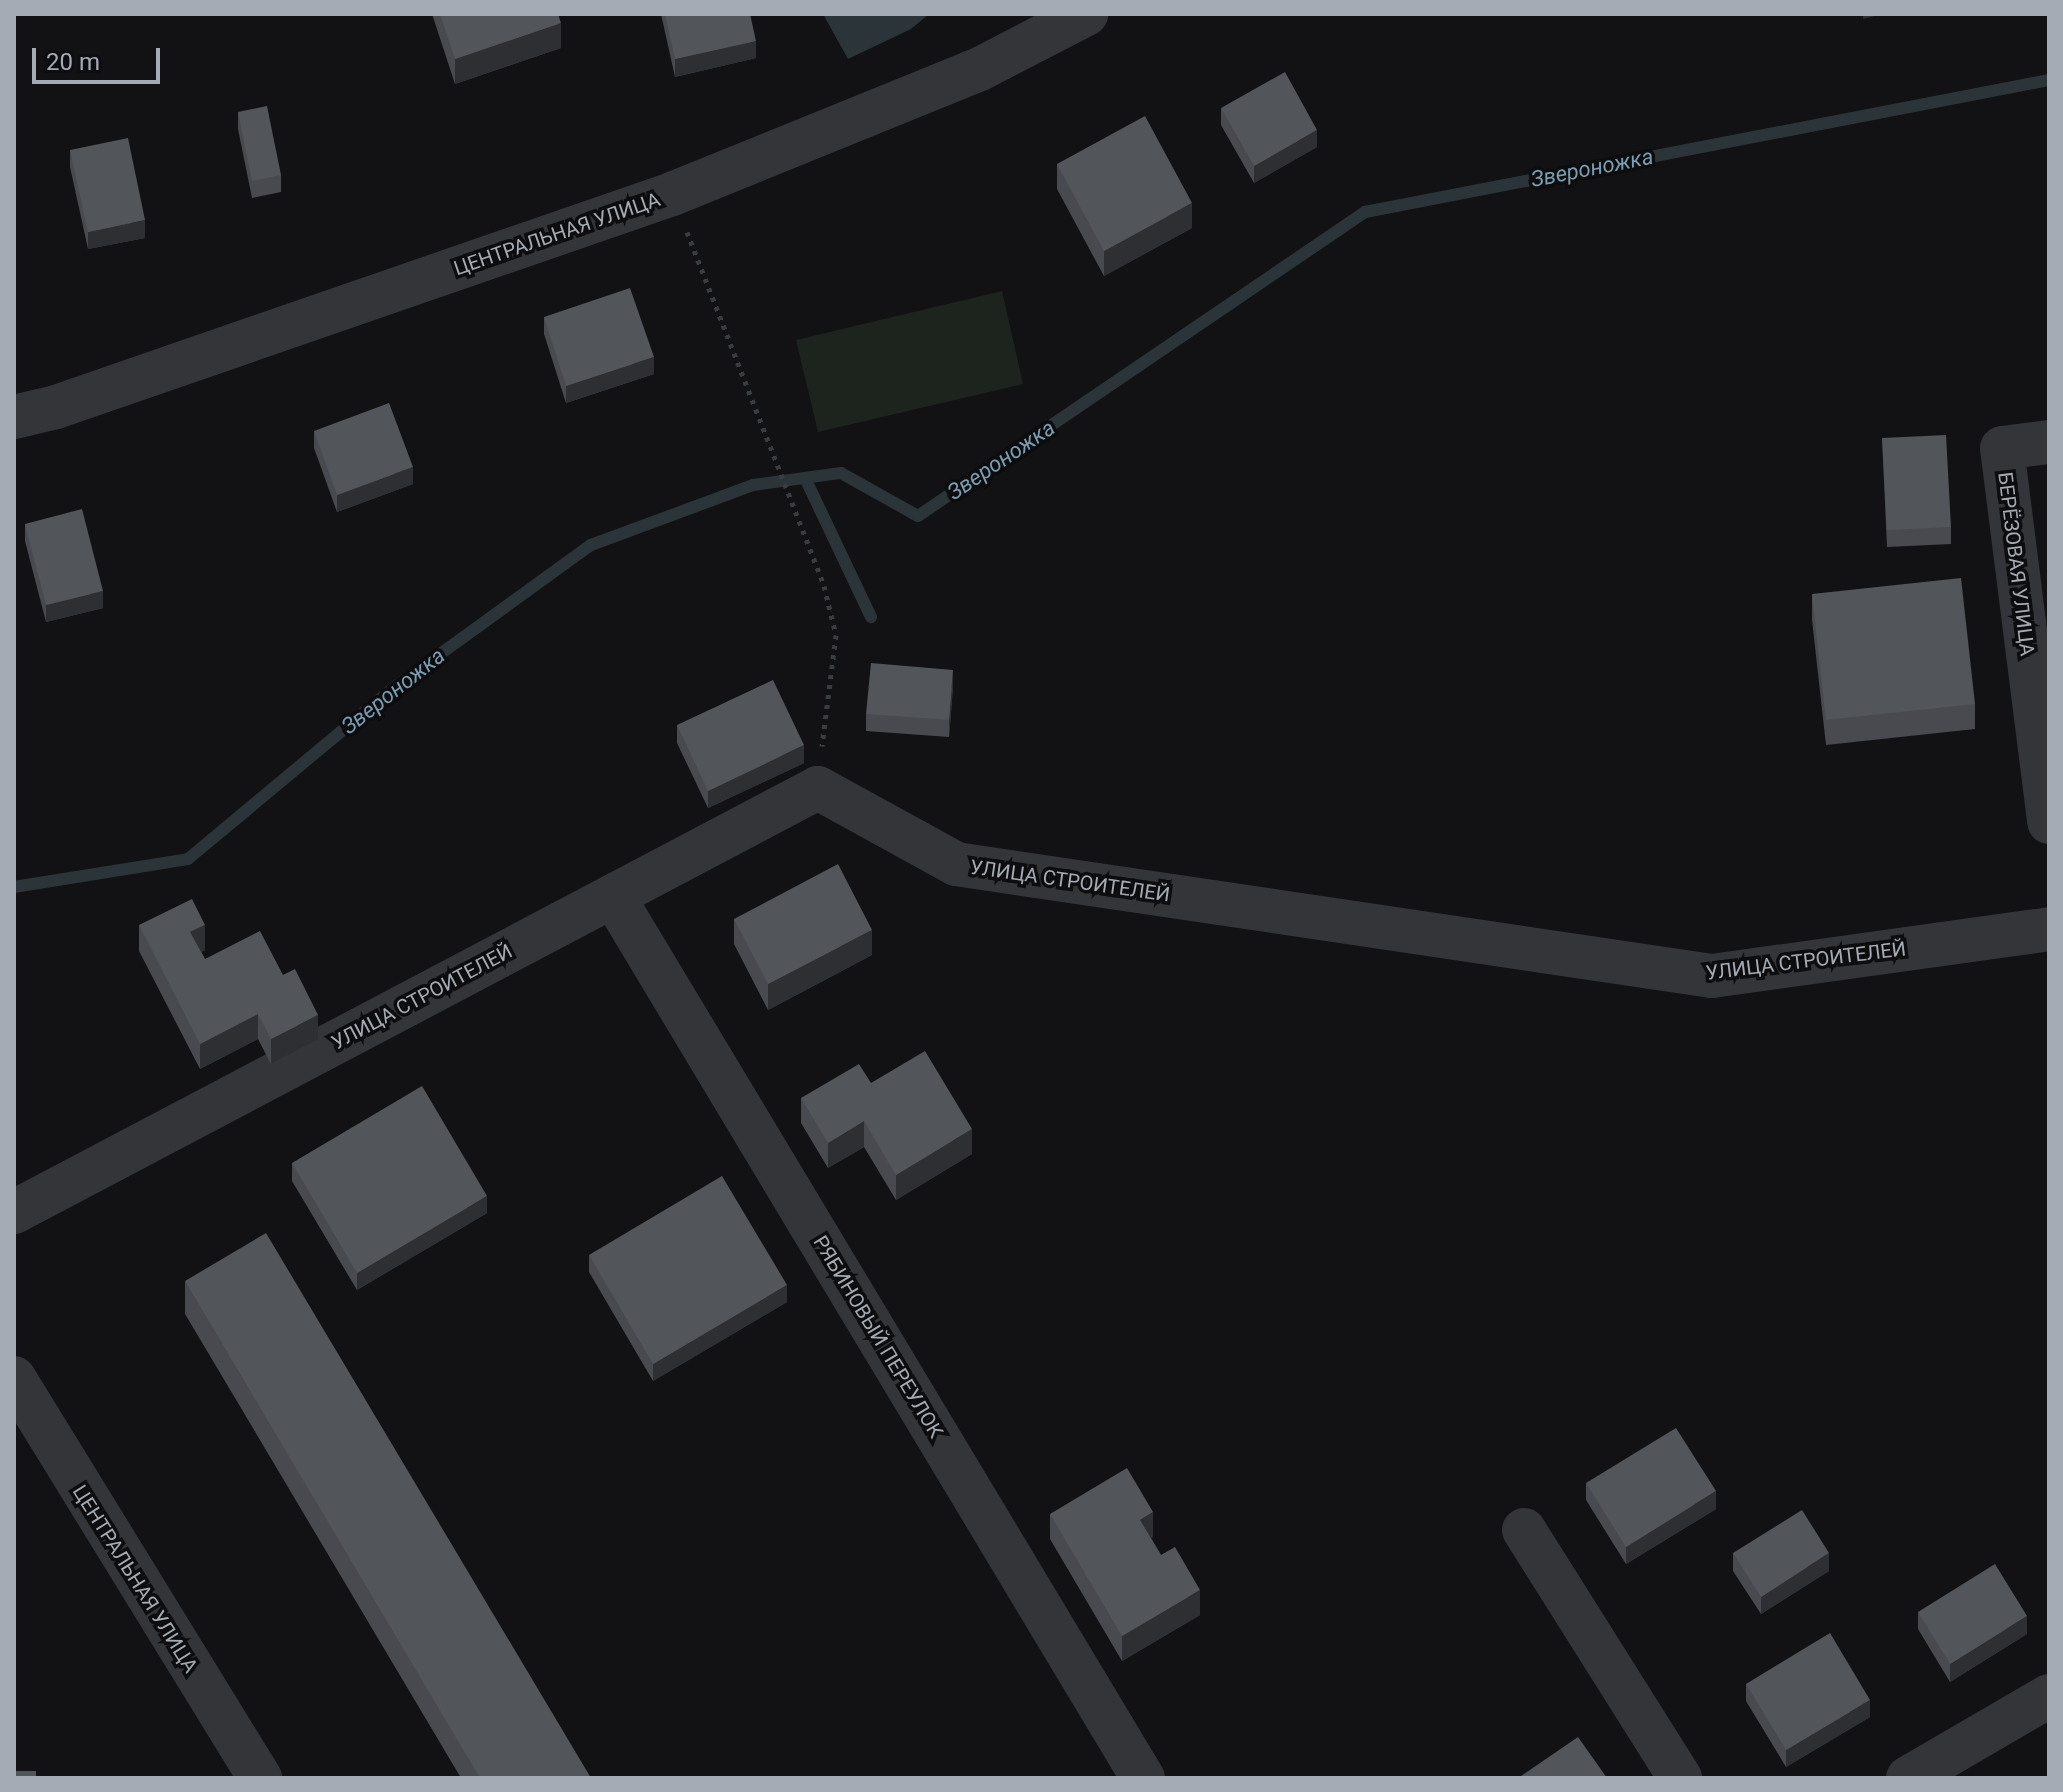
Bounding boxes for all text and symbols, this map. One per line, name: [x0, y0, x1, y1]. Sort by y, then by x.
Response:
scale bar: [36, 32, 164, 82]
text: 20 m: [46, 48, 100, 76]
water label: Звероножка: [1529, 143, 1655, 193]
street label: ЦЕНТРАЛЬНАЯ УЛИЦА: [451, 187, 663, 281]
water label: Звероножка: [942, 414, 1060, 506]
street label: БЕРЁЗОВАЯ УЛИЦА: [1993, 471, 2039, 657]
water label: Звероножка: [336, 642, 450, 740]
street label: УЛИЦА СТРОИТЕЛЕЙ: [969, 855, 1171, 907]
street label: УЛИЦА СТРОИТЕЛЕЙ: [1705, 937, 1907, 985]
street label: УЛИЦА СТРОИТЕЛЕЙ: [327, 939, 517, 1055]
street label: РЯБИНОВЫЙ ПЕРЕУЛОК: [808, 1232, 948, 1442]
street label: ЦЕНТРАЛЬНАЯ УЛИЦА: [67, 1481, 203, 1677]

